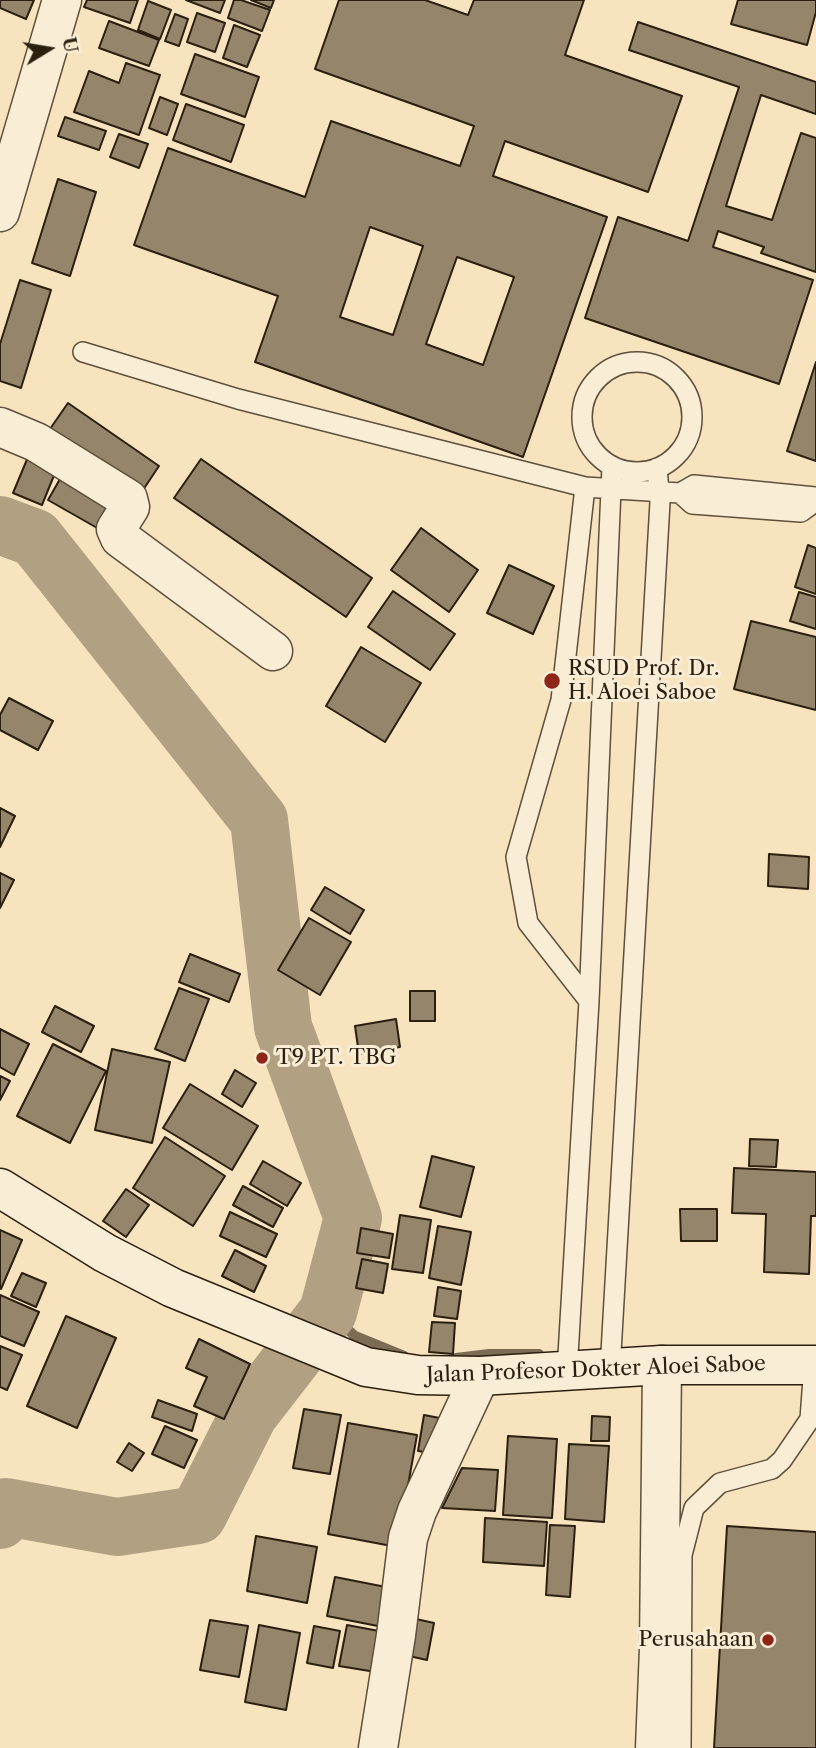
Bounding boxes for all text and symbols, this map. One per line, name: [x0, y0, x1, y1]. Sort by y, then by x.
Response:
north arrow: [14, 14, 84, 84]
text: U: [57, 35, 83, 55]
place label: RSUD Prof. Dr. H. Aloei Saboe: [568, 656, 720, 706]
marker: RSUD Prof. Dr. H. Aloei Saboe: [542, 671, 562, 691]
place label: T9 PT. TBG: [276, 1045, 397, 1071]
marker: T9 PT. TBG: [254, 1050, 270, 1066]
street label: Jalan Profesor Dokter Aloei Saboe: [426, 1351, 766, 1389]
place label: Perusahaan: [638, 1627, 754, 1653]
marker: Perusahaan: [760, 1632, 776, 1648]

